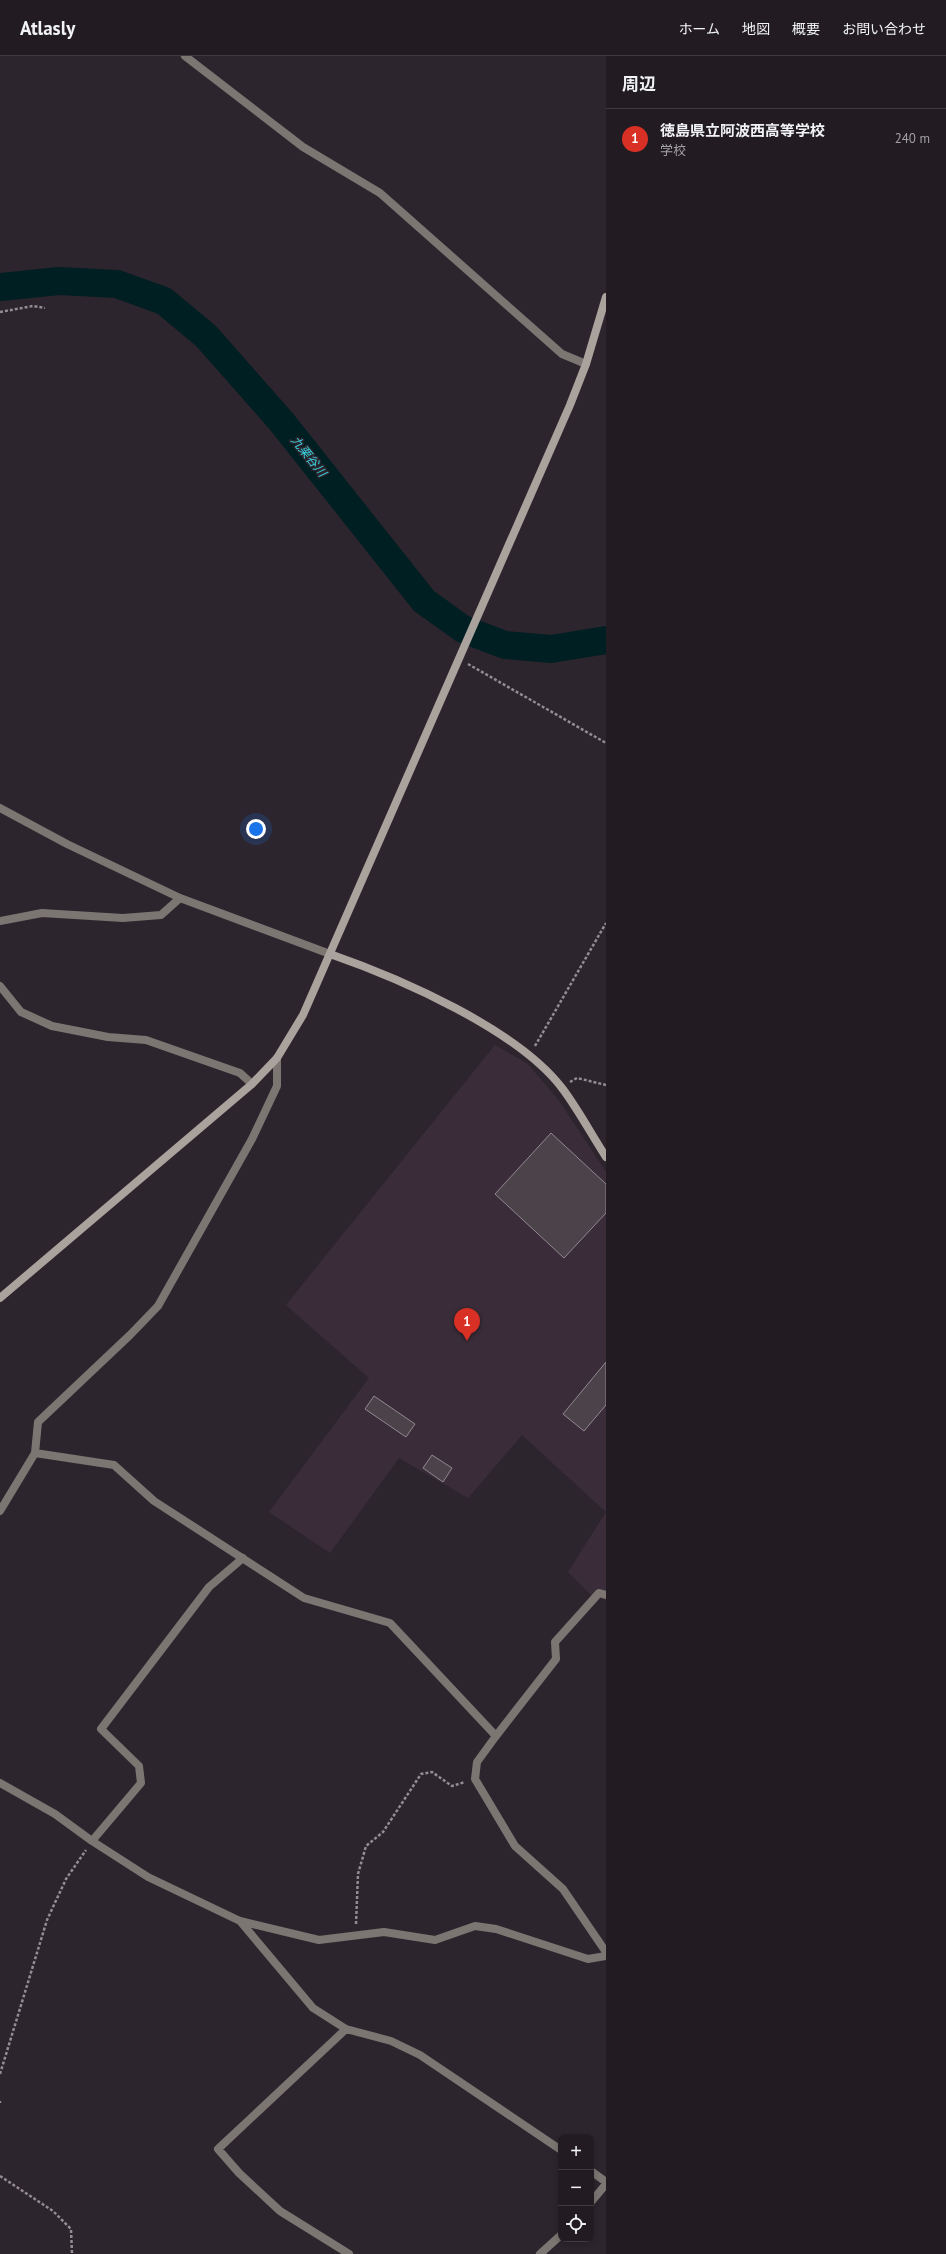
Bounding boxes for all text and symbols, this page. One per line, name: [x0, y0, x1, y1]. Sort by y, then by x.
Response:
text: Atlasly: [20, 16, 75, 40]
text: ホーム: [678, 20, 720, 38]
text: 地図: [742, 20, 770, 38]
text: 概要: [792, 20, 820, 38]
text: お問い合わせ: [842, 20, 926, 38]
text: 周辺: [622, 73, 656, 95]
text: 徳島県立阿波西高等学校: [660, 121, 825, 140]
text: 1: [631, 130, 639, 147]
text: 240 m: [895, 130, 930, 147]
text: 学校: [660, 142, 686, 159]
water label: 九栗谷川: [288, 433, 331, 481]
your location: [246, 819, 266, 839]
pin: 1: [454, 1308, 480, 1341]
map controls: [558, 2134, 594, 2242]
button: +: [558, 2134, 594, 2170]
button: −: [558, 2170, 594, 2206]
button: locate: [558, 2206, 594, 2242]

